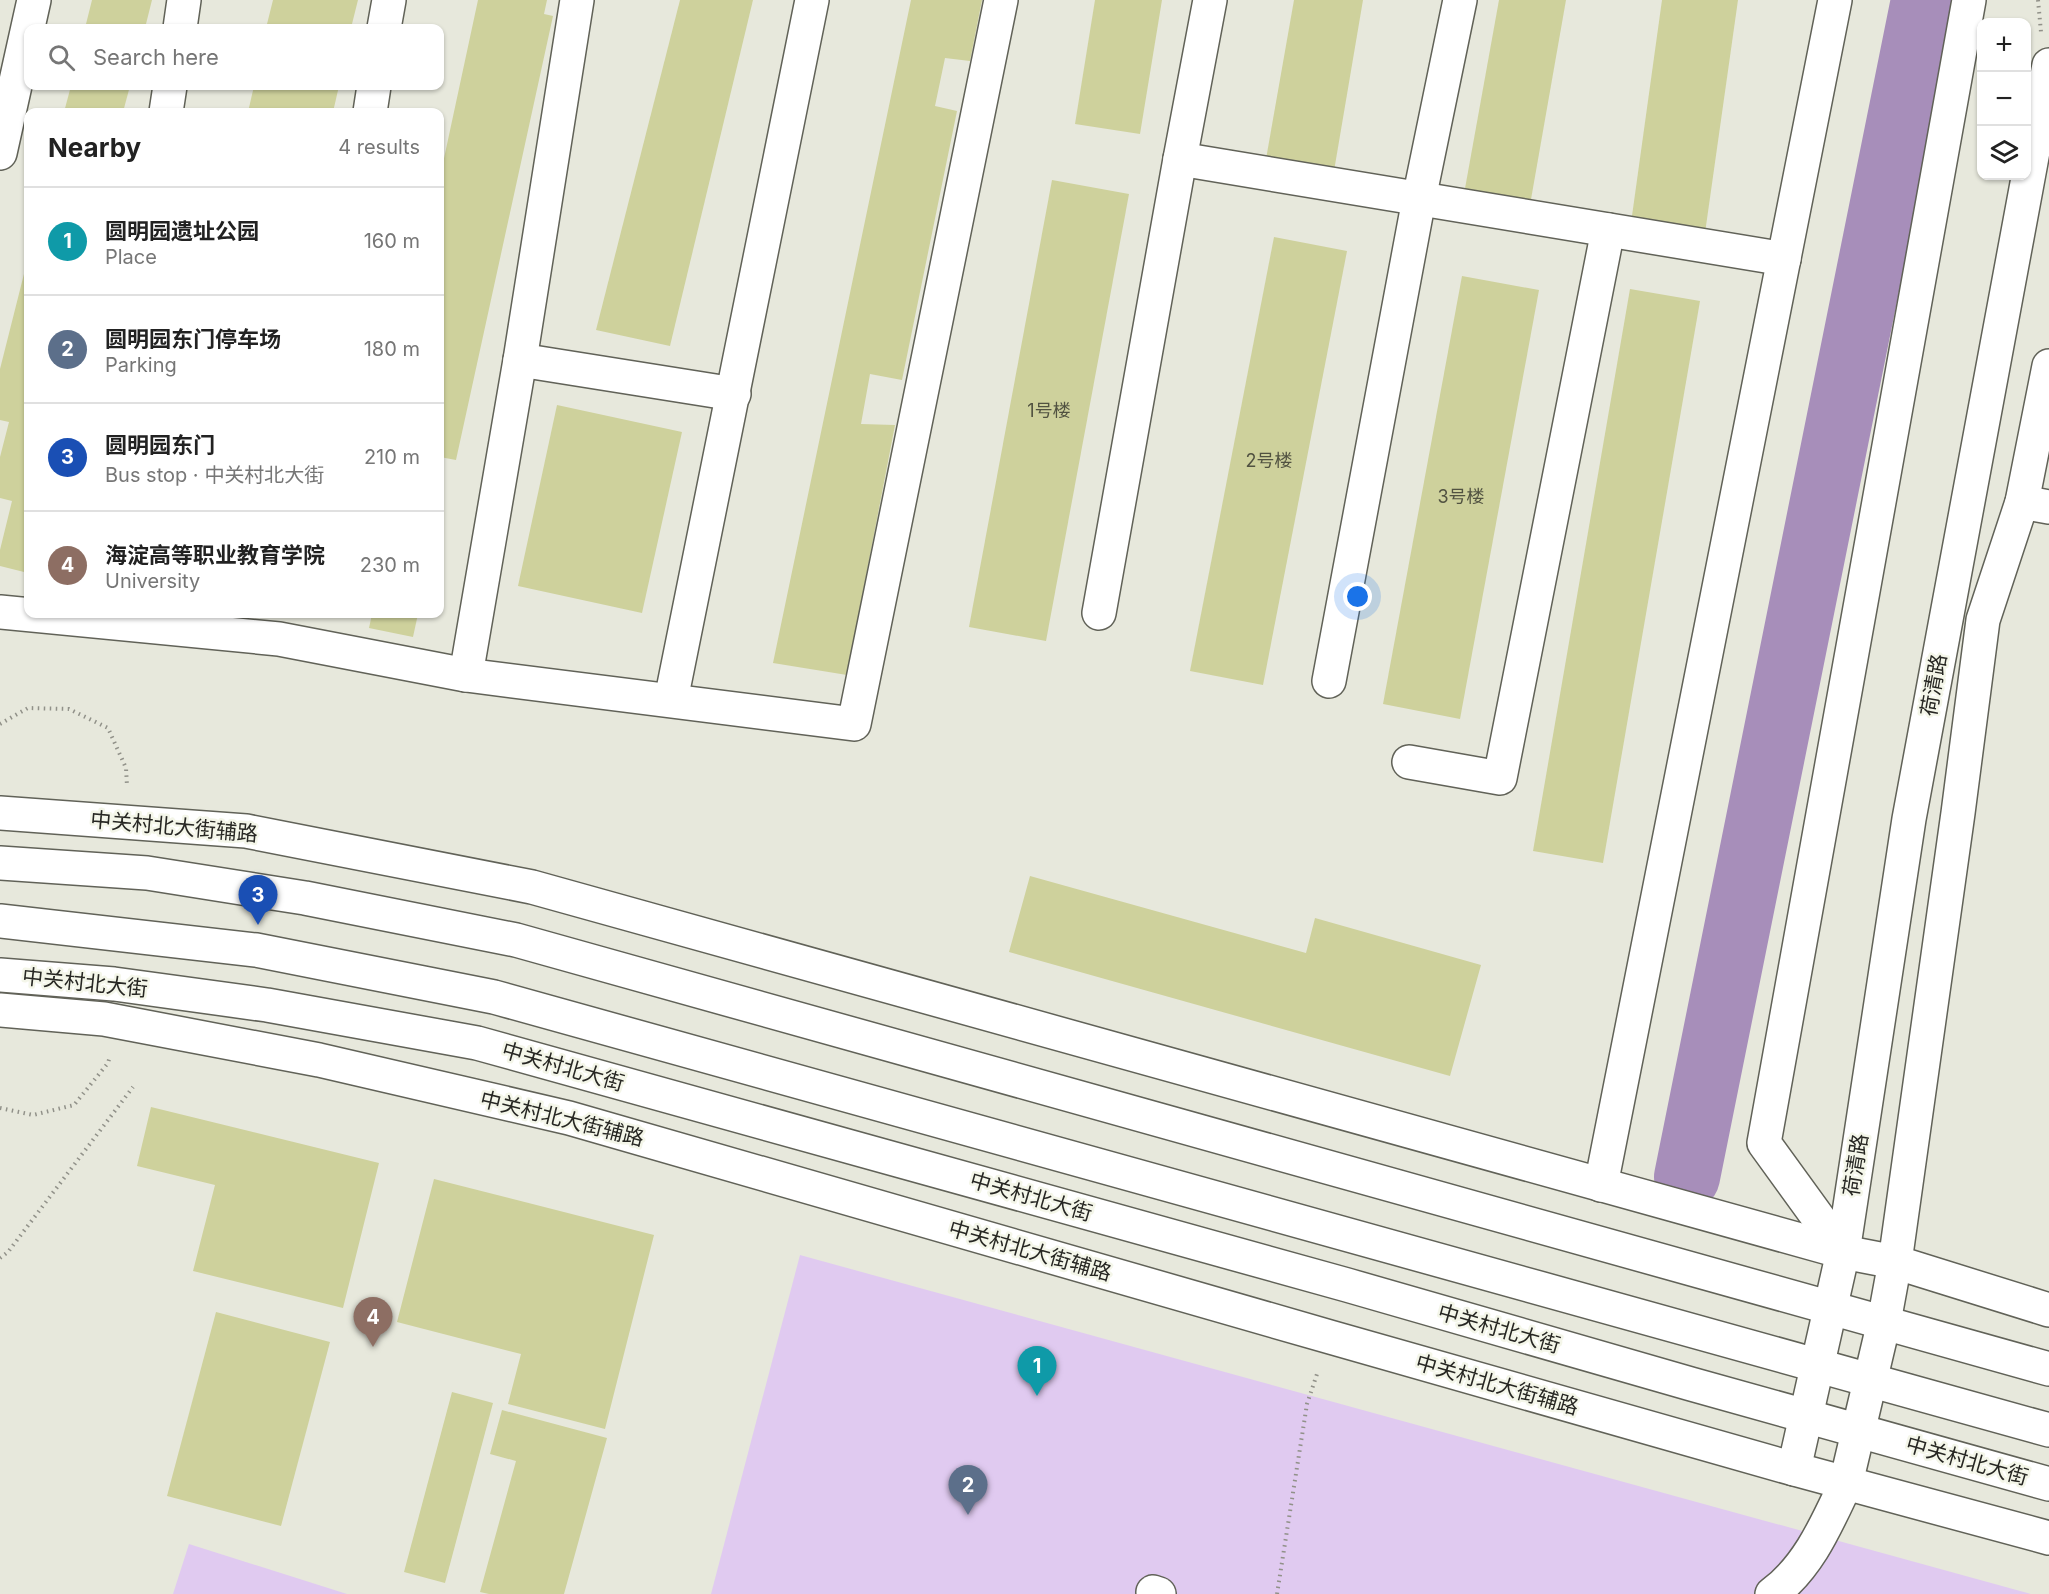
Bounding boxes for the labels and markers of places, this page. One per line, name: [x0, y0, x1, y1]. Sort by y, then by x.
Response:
pin: 3: [238, 876, 278, 925]
pin: 4: [354, 1298, 392, 1347]
pin: 1: [1018, 1346, 1056, 1396]
pin: 2: [948, 1466, 988, 1515]

